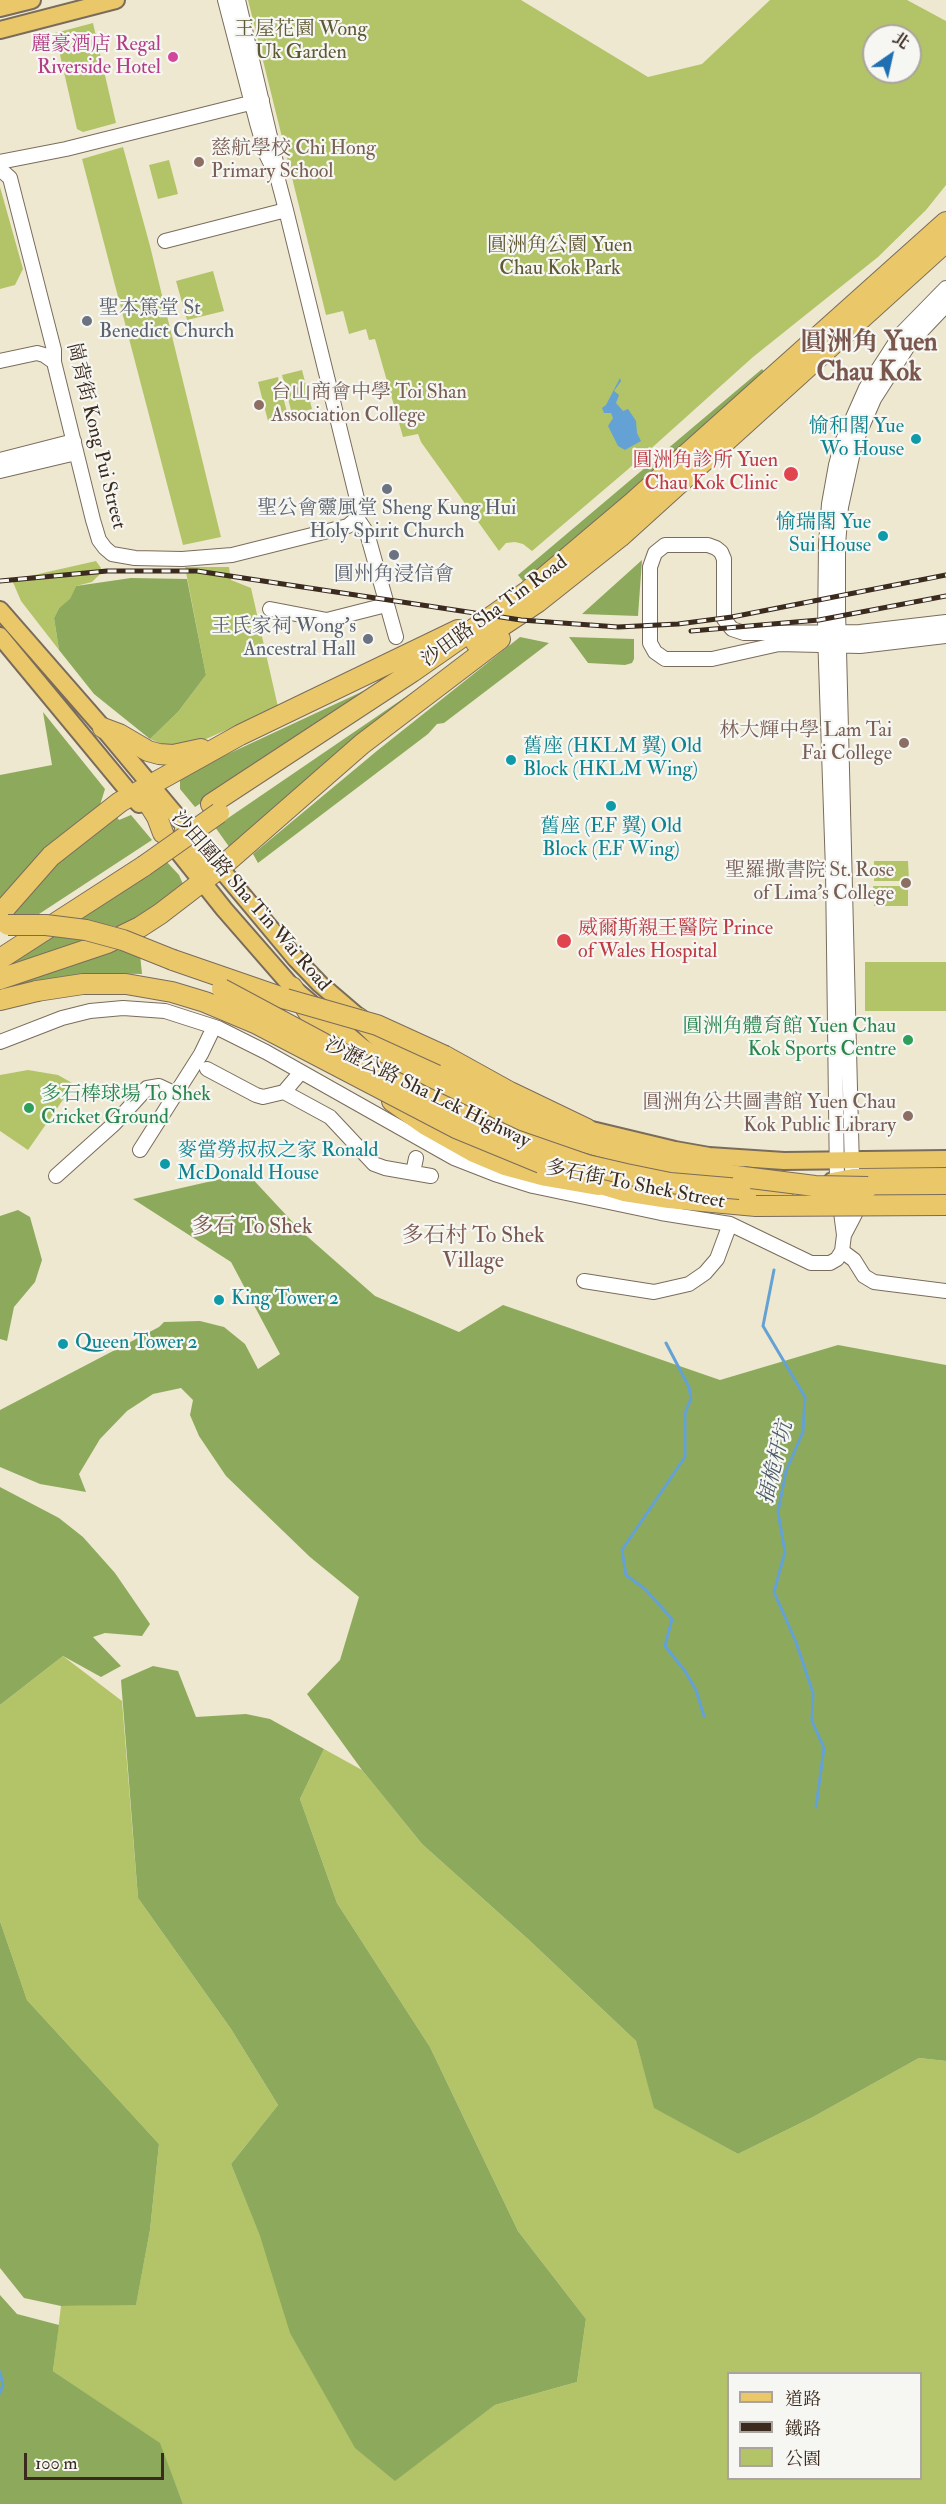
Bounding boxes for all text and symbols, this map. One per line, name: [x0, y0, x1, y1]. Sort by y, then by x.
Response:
park label: 王屋花園 Wong Uk Garden: [235, 19, 367, 66]
north arrow: [862, 24, 922, 84]
text: 北: [889, 28, 913, 53]
place label: 麗豪酒店 Regal Riverside Hotel: [31, 34, 161, 81]
marker: 麗豪酒店 Regal Riverside Hotel: [166, 50, 180, 64]
place label: 慈航學校 Chi Hong Primary School: [211, 138, 376, 185]
marker: 慈航學校 Chi Hong Primary School: [192, 155, 206, 169]
park label: 圓洲角公園 Yuen Chau Kok Park: [487, 235, 633, 282]
place label: 聖本篤堂 St Benedict Church: [99, 298, 234, 345]
marker: 聖本篤堂 St Benedict Church: [80, 314, 94, 328]
district label: 圓洲角 Yuen Chau Kok: [801, 328, 937, 390]
street label: 崗背街 Kong Pui Street: [60, 340, 130, 532]
place label: 台山商會中學 Toi Shan Association College: [271, 382, 467, 429]
marker: 台山商會中學 Toi Shan Association College: [252, 398, 266, 412]
place label: 愉和閣 Yue Wo House: [809, 416, 904, 463]
marker: 愉和閣 Yue Wo House: [909, 432, 923, 446]
place label: 圓洲角診所 Yuen Chau Kok Clinic: [633, 450, 778, 497]
marker: 圓洲角診所 Yuen Chau Kok Clinic: [782, 465, 800, 483]
marker: 聖公會靈風堂 Sheng Kung Hui Holy Spirit Church: [380, 482, 394, 496]
place label: 聖公會靈風堂 Sheng Kung Hui Holy Spirit Church: [258, 498, 516, 545]
place label: 愉瑞閣 Yue Sui House: [776, 512, 871, 559]
marker: 愉瑞閣 Yue Sui House: [876, 529, 890, 543]
marker: 圓州角浸信會: [387, 548, 401, 562]
street label: 沙田路 Sha Tin Road: [417, 551, 573, 673]
place label: 圓州角浸信會: [334, 564, 454, 588]
place label: 王氏家祠 Wong's Ancestral Hall: [212, 616, 356, 663]
marker: 王氏家祠 Wong's Ancestral Hall: [361, 632, 375, 646]
place label: 林大輝中學 Lam Tai Fai College: [719, 720, 892, 767]
place label: 舊座 (HKLM 翼) Old Block (HKLM Wing): [523, 736, 702, 783]
marker: 林大輝中學 Lam Tai Fai College: [897, 736, 911, 750]
marker: 舊座 (HKLM 翼) Old Block (HKLM Wing): [504, 753, 518, 767]
marker: 舊座 (EF 翼) Old Block (EF Wing): [604, 799, 618, 813]
street label: 沙田圍路 Sha Tin Wai Road: [165, 807, 335, 997]
place label: 舊座 (EF 翼) Old Block (EF Wing): [540, 816, 682, 863]
place label: 聖羅撒書院 St. Rose of Lima's College: [725, 860, 894, 907]
marker: 聖羅撒書院 St. Rose of Lima's College: [899, 876, 913, 890]
place label: 威爾斯親王醫院 Prince of Wales Hospital: [578, 918, 773, 965]
marker: 威爾斯親王醫院 Prince of Wales Hospital: [555, 932, 573, 950]
place label: 圓洲角體育館 Yuen Chau Kok Sports Centre: [683, 1016, 896, 1063]
marker: 圓洲角體育館 Yuen Chau Kok Sports Centre: [901, 1033, 915, 1047]
street label: 沙瀝公路 Sha Lek Highway: [320, 1034, 534, 1154]
place label: 多石棒球場 To Shek Cricket Ground: [41, 1084, 211, 1131]
place label: 圓洲角公共圖書館 Yuen Chau Kok Public Library: [643, 1092, 896, 1139]
marker: 多石棒球場 To Shek Cricket Ground: [22, 1101, 36, 1115]
marker: 圓洲角公共圖書館 Yuen Chau Kok Public Library: [901, 1109, 915, 1123]
place label: 麥當勞叔叔之家 Ronald McDonald House: [177, 1140, 378, 1187]
marker: 麥當勞叔叔之家 Ronald McDonald House: [158, 1157, 172, 1171]
street label: 多石街 To Shek Street: [543, 1157, 727, 1215]
district label: 多石 To Shek: [192, 1215, 312, 1241]
district label: 多石村 To Shek Village: [402, 1224, 544, 1276]
place label: King Tower 2: [231, 1288, 339, 1312]
marker: King Tower 2: [212, 1293, 226, 1307]
place label: Queen Tower 2: [75, 1332, 198, 1356]
marker: Queen Tower 2: [56, 1337, 70, 1351]
water label: 插桅杆坑: [755, 1419, 799, 1507]
legend: [727, 2372, 922, 2480]
text: 道路: [785, 2388, 821, 2411]
text: 鐵路: [785, 2418, 821, 2441]
scale bar: [27, 2441, 166, 2479]
text: 公園: [785, 2448, 821, 2471]
text: 100 m: [35, 2452, 78, 2475]

